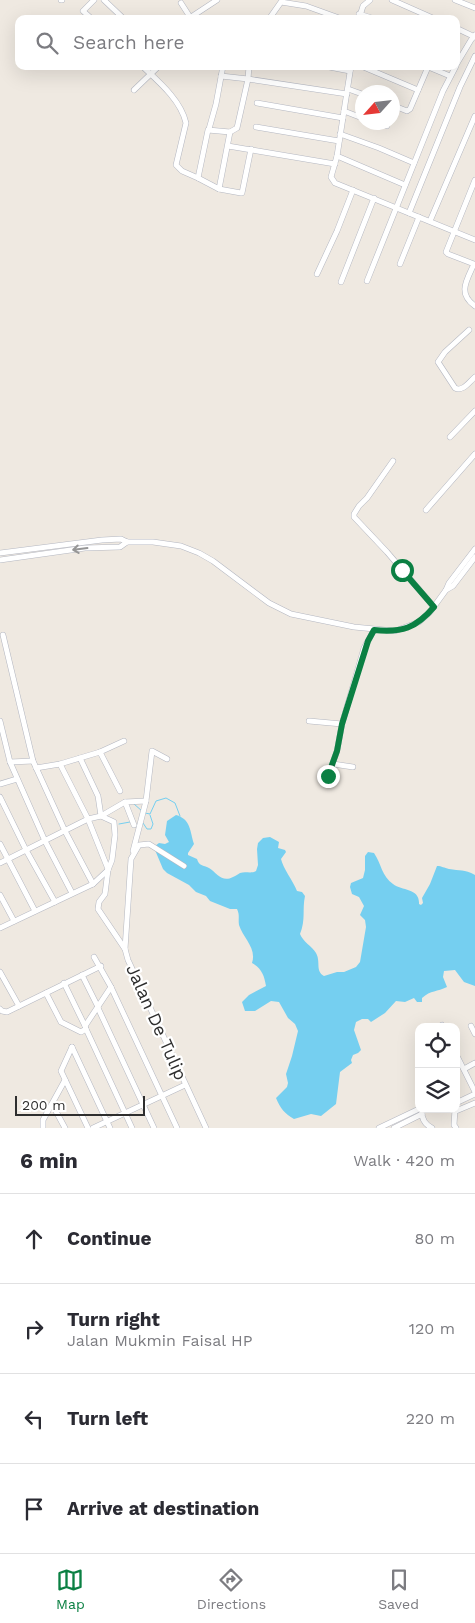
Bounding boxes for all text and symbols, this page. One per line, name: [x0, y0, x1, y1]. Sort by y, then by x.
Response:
search box: [15, 15, 460, 70]
icon: search: [33, 29, 61, 57]
text: Search here: [73, 31, 184, 54]
north arrow: [355, 85, 400, 130]
one-way arrow: [72, 544, 88, 554]
route start: [391, 559, 414, 582]
route end: [317, 765, 340, 788]
street label: Jalan De Tulip: [122, 961, 192, 1083]
map controls: [415, 1023, 460, 1113]
button: locate: [415, 1023, 460, 1068]
button: layers: [415, 1068, 460, 1113]
scale bar: [15, 1093, 145, 1116]
text: 200 m: [22, 1097, 66, 1113]
text: 6 min: [20, 1148, 78, 1173]
text: Walk · 420 m: [353, 1151, 455, 1170]
icon: ahead: [20, 1225, 48, 1253]
text: Continue: [67, 1227, 151, 1250]
text: 80 m: [414, 1229, 455, 1248]
text: Turn right: [67, 1308, 160, 1331]
icon: right: [20, 1315, 48, 1343]
text: 120 m: [409, 1319, 455, 1338]
text: Jalan Mukmin Faisal HP: [67, 1331, 253, 1350]
icon: left: [20, 1405, 48, 1433]
text: Turn left: [67, 1407, 148, 1430]
text: 220 m: [406, 1409, 455, 1428]
icon: arrive: [20, 1495, 48, 1523]
text: Arrive at destination: [67, 1497, 259, 1520]
tab: Map: [56, 1566, 85, 1612]
tab: Directions: [197, 1566, 266, 1612]
tab: Saved: [378, 1566, 419, 1612]

